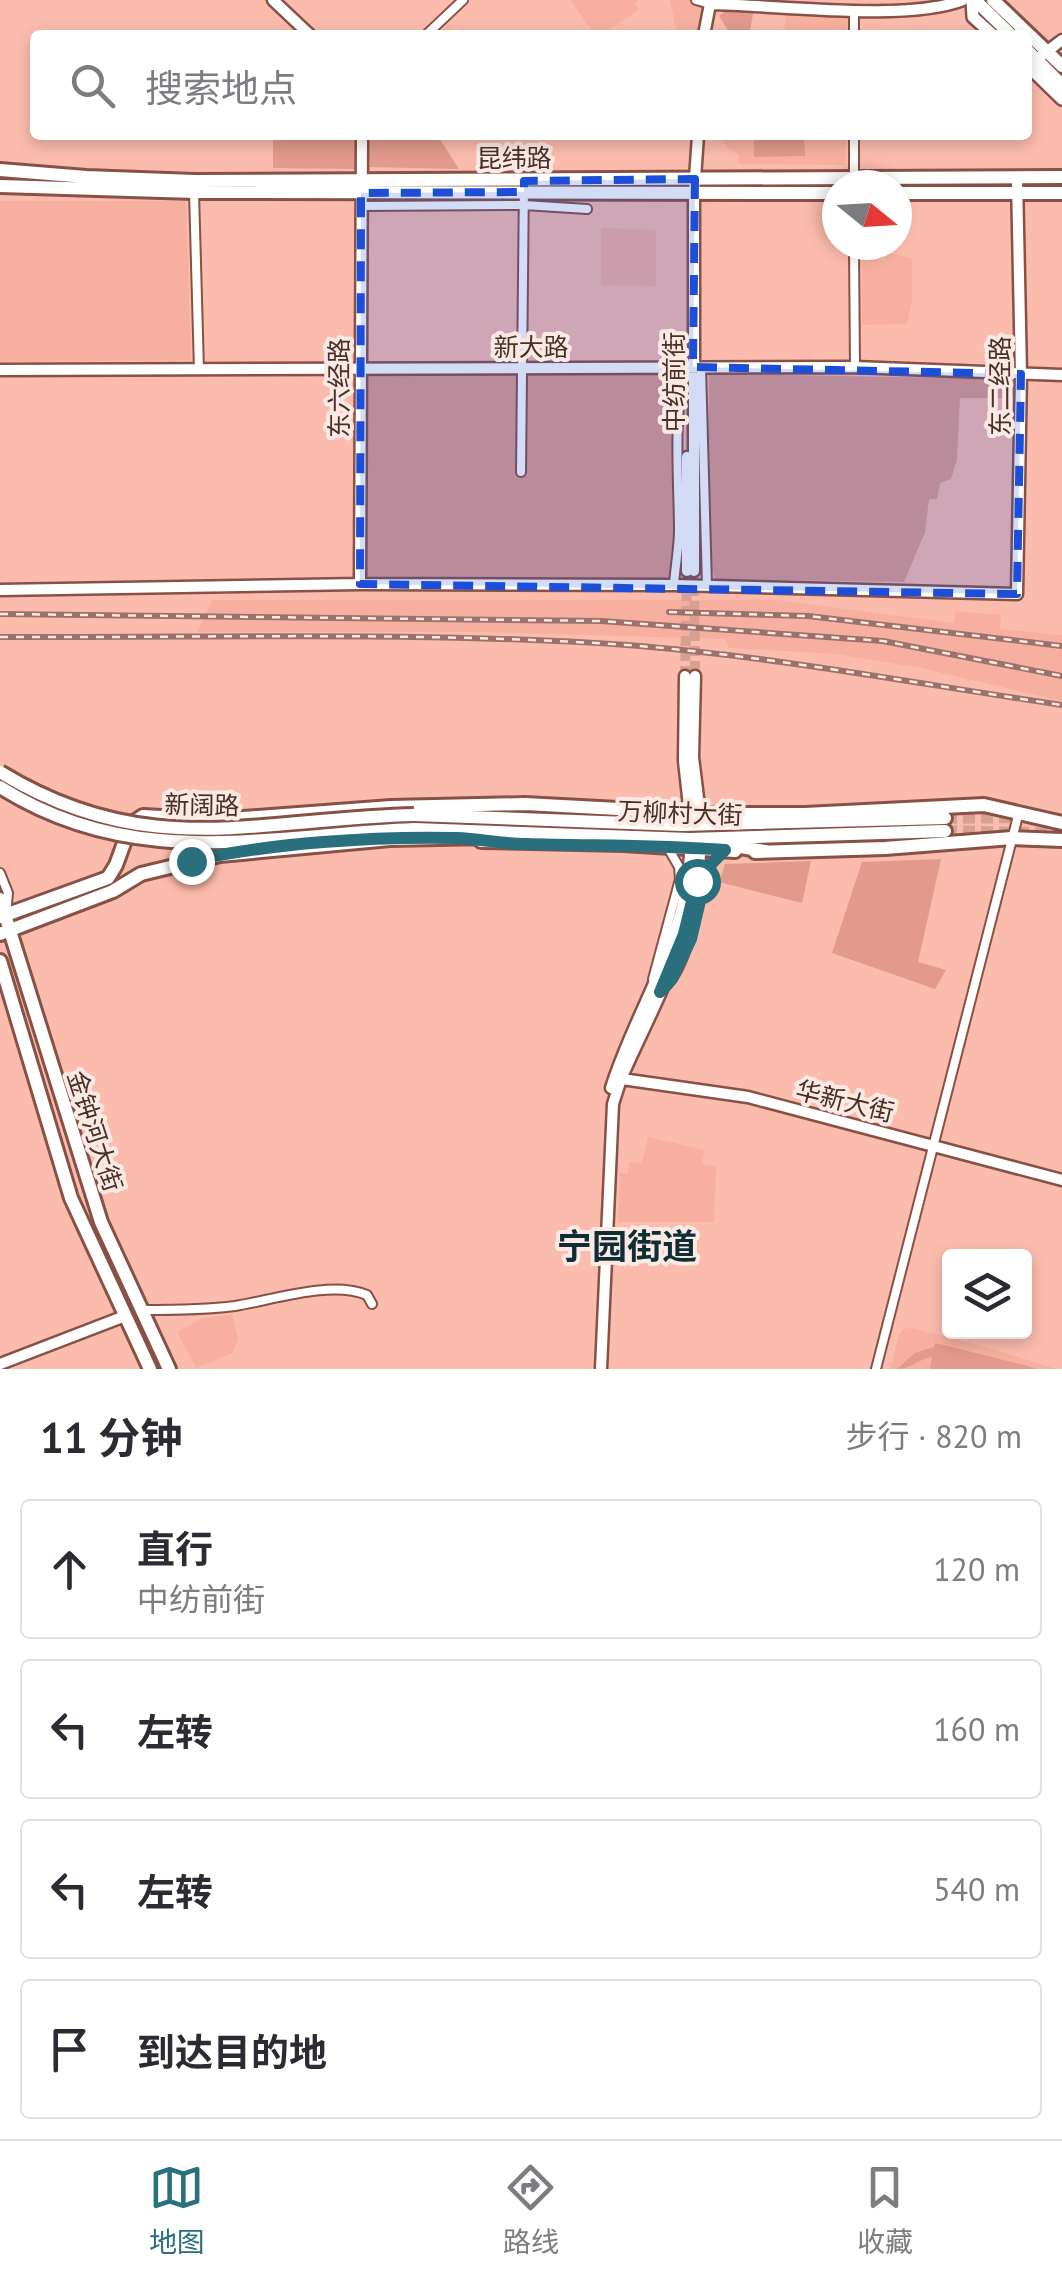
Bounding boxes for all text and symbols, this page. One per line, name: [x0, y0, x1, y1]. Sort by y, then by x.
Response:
search box: [30, 30, 1032, 140]
icon: search: [65, 58, 120, 113]
text: 搜索地点: [145, 63, 297, 112]
street label: 昆纬路: [476, 142, 552, 174]
north arrow: [822, 170, 912, 260]
street label: 新大路: [493, 331, 569, 363]
street label: 中纺前街: [658, 332, 690, 432]
street label: 东二经路: [984, 336, 1016, 436]
street label: 东六经路: [323, 338, 355, 438]
street label: 新阔路: [164, 788, 240, 822]
street label: 万柳村大街: [617, 795, 743, 831]
route end: [169, 839, 215, 885]
route start: [675, 859, 721, 905]
street label: 金钟河大街: [60, 1067, 130, 1195]
street label: 华新大街: [793, 1073, 897, 1129]
district label: 宁园街道: [557, 1223, 697, 1269]
map controls: [942, 1249, 1032, 1339]
button: layers: [942, 1249, 1032, 1339]
text: 11 分钟: [40, 1410, 182, 1465]
text: 步行 · 820 m: [846, 1415, 1022, 1457]
text: 直行: [137, 1524, 213, 1573]
icon: ahead: [42, 1542, 97, 1597]
text: 120 m: [933, 1548, 1020, 1590]
text: 中纺前街: [137, 1578, 265, 1620]
icon: left: [42, 1702, 97, 1757]
text: 左转: [137, 1707, 213, 1756]
text: 160 m: [933, 1708, 1020, 1750]
icon: left: [42, 1862, 97, 1917]
text: 左转: [137, 1867, 213, 1916]
text: 540 m: [933, 1868, 1020, 1910]
icon: arrive: [42, 2022, 97, 2077]
text: 到达目的地: [137, 2027, 327, 2076]
tab: 地图: [149, 2160, 205, 2260]
tab: 路线: [503, 2160, 559, 2260]
tab: 收藏: [857, 2160, 913, 2260]

